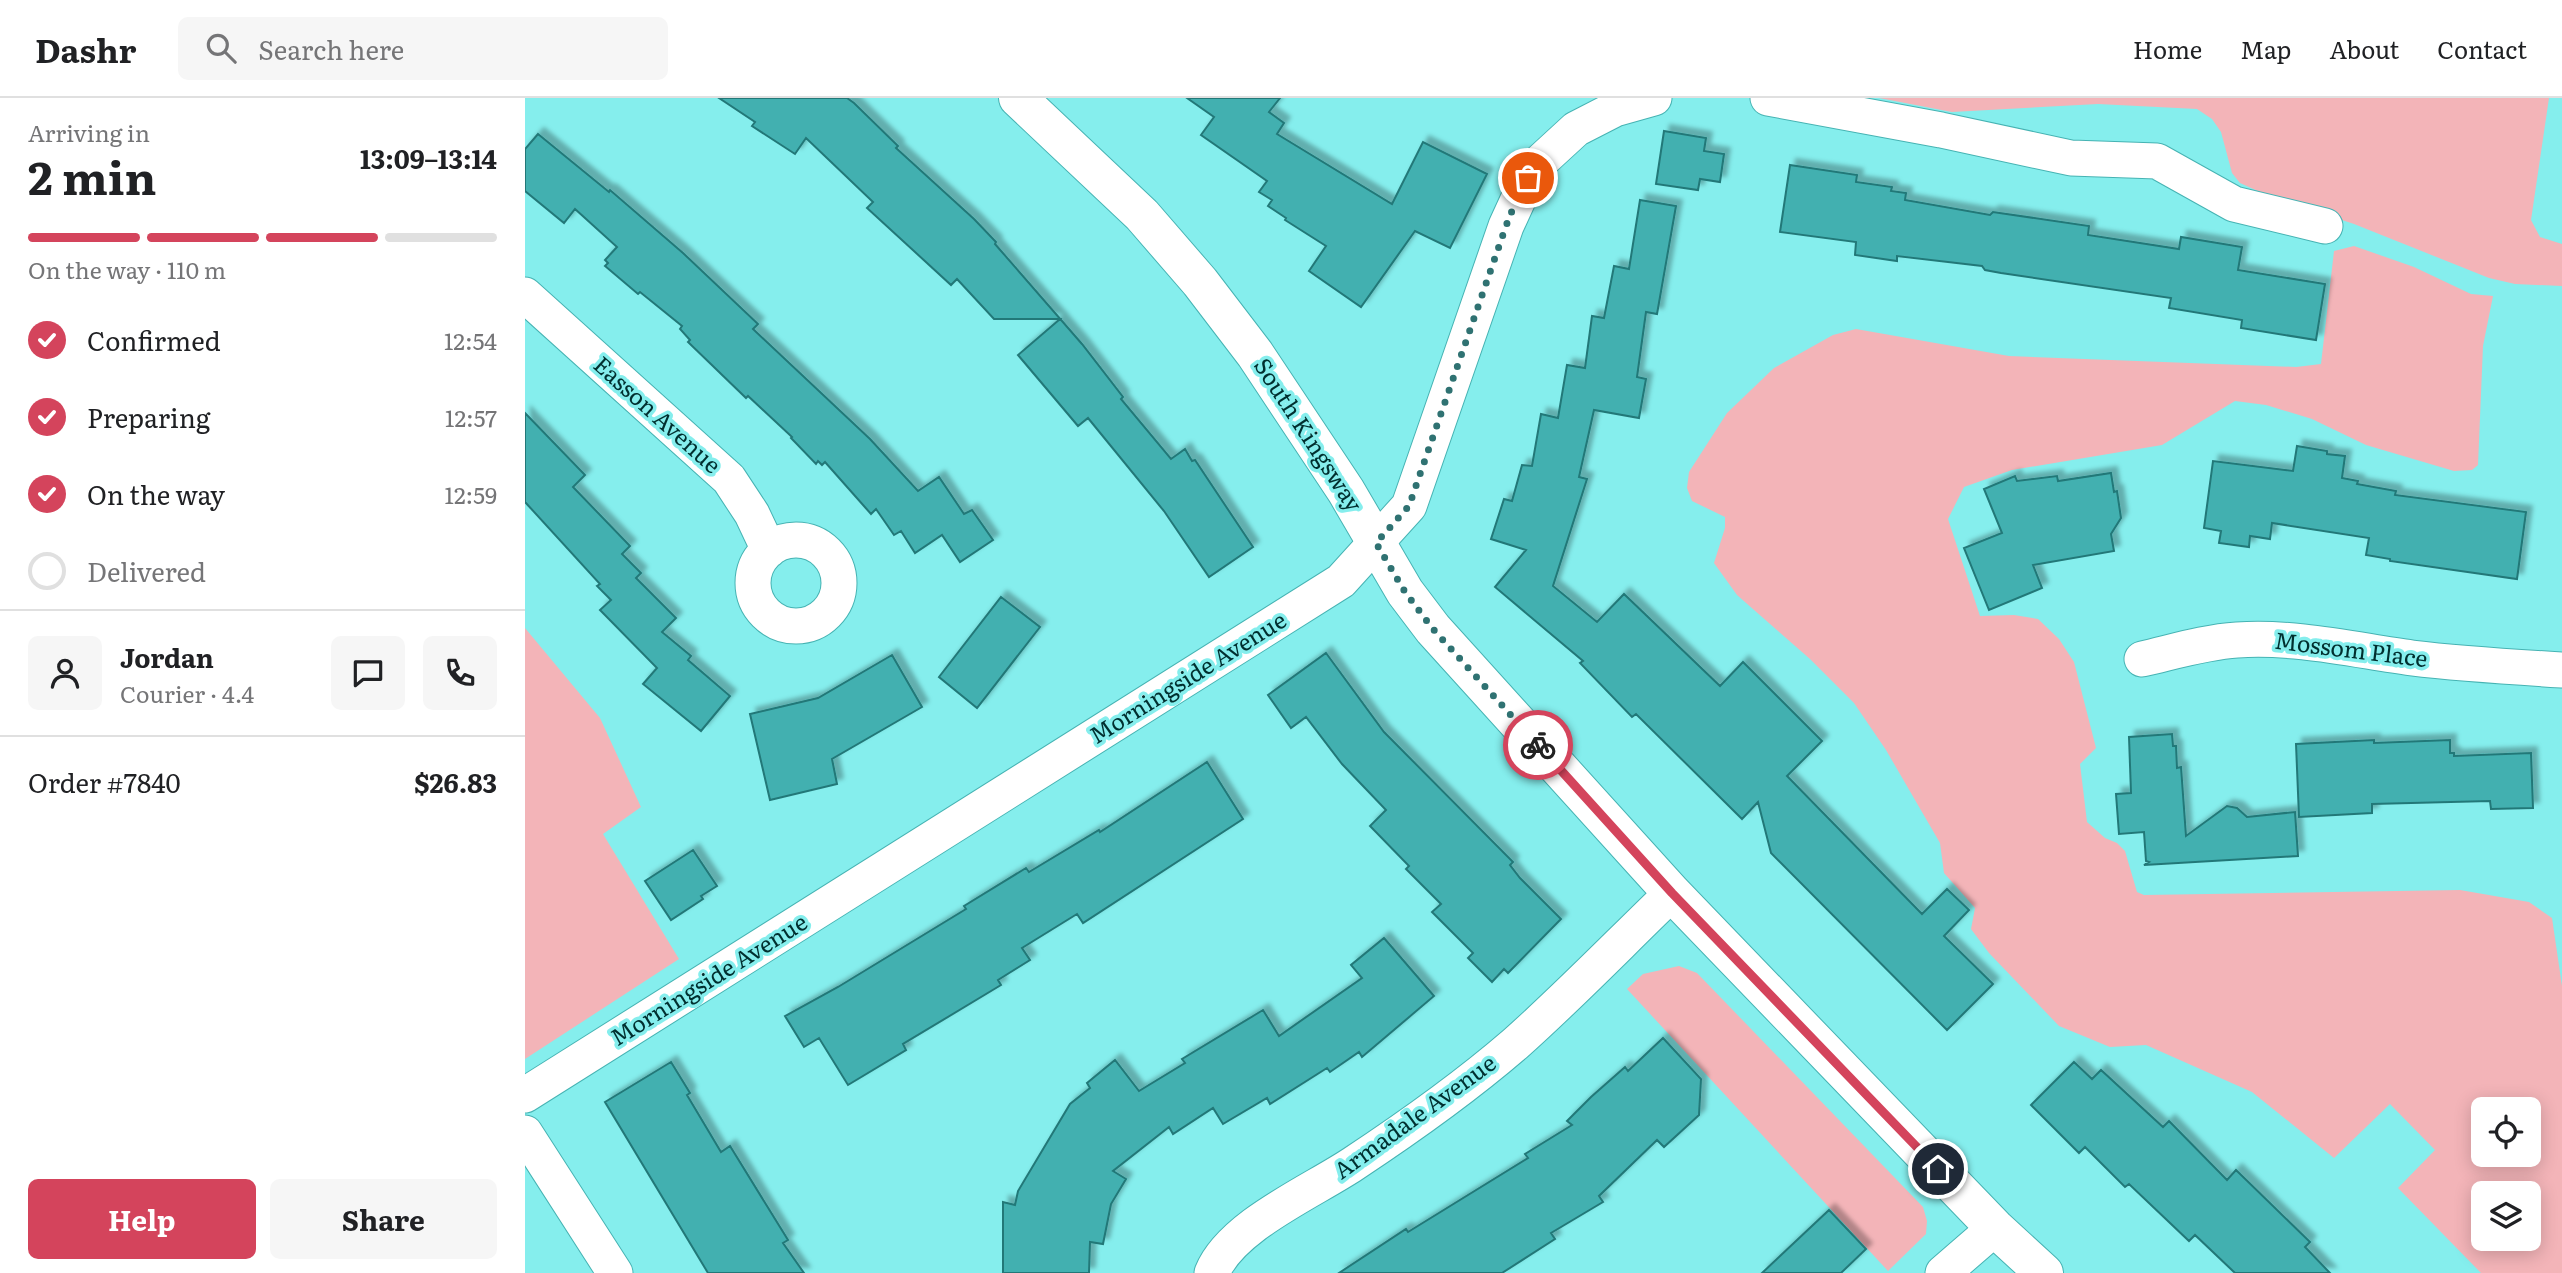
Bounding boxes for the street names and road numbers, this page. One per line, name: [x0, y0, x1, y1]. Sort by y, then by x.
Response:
street label: Easson Avenue: [587, 347, 730, 480]
street label: South Kingsway: [1247, 350, 1373, 518]
street label: Morningside Avenue: [1082, 602, 1292, 751]
street label: Mossom Place: [2273, 622, 2430, 674]
street label: Morningside Avenue: [603, 904, 813, 1053]
street label: Armadale Avenue: [1326, 1045, 1502, 1186]

